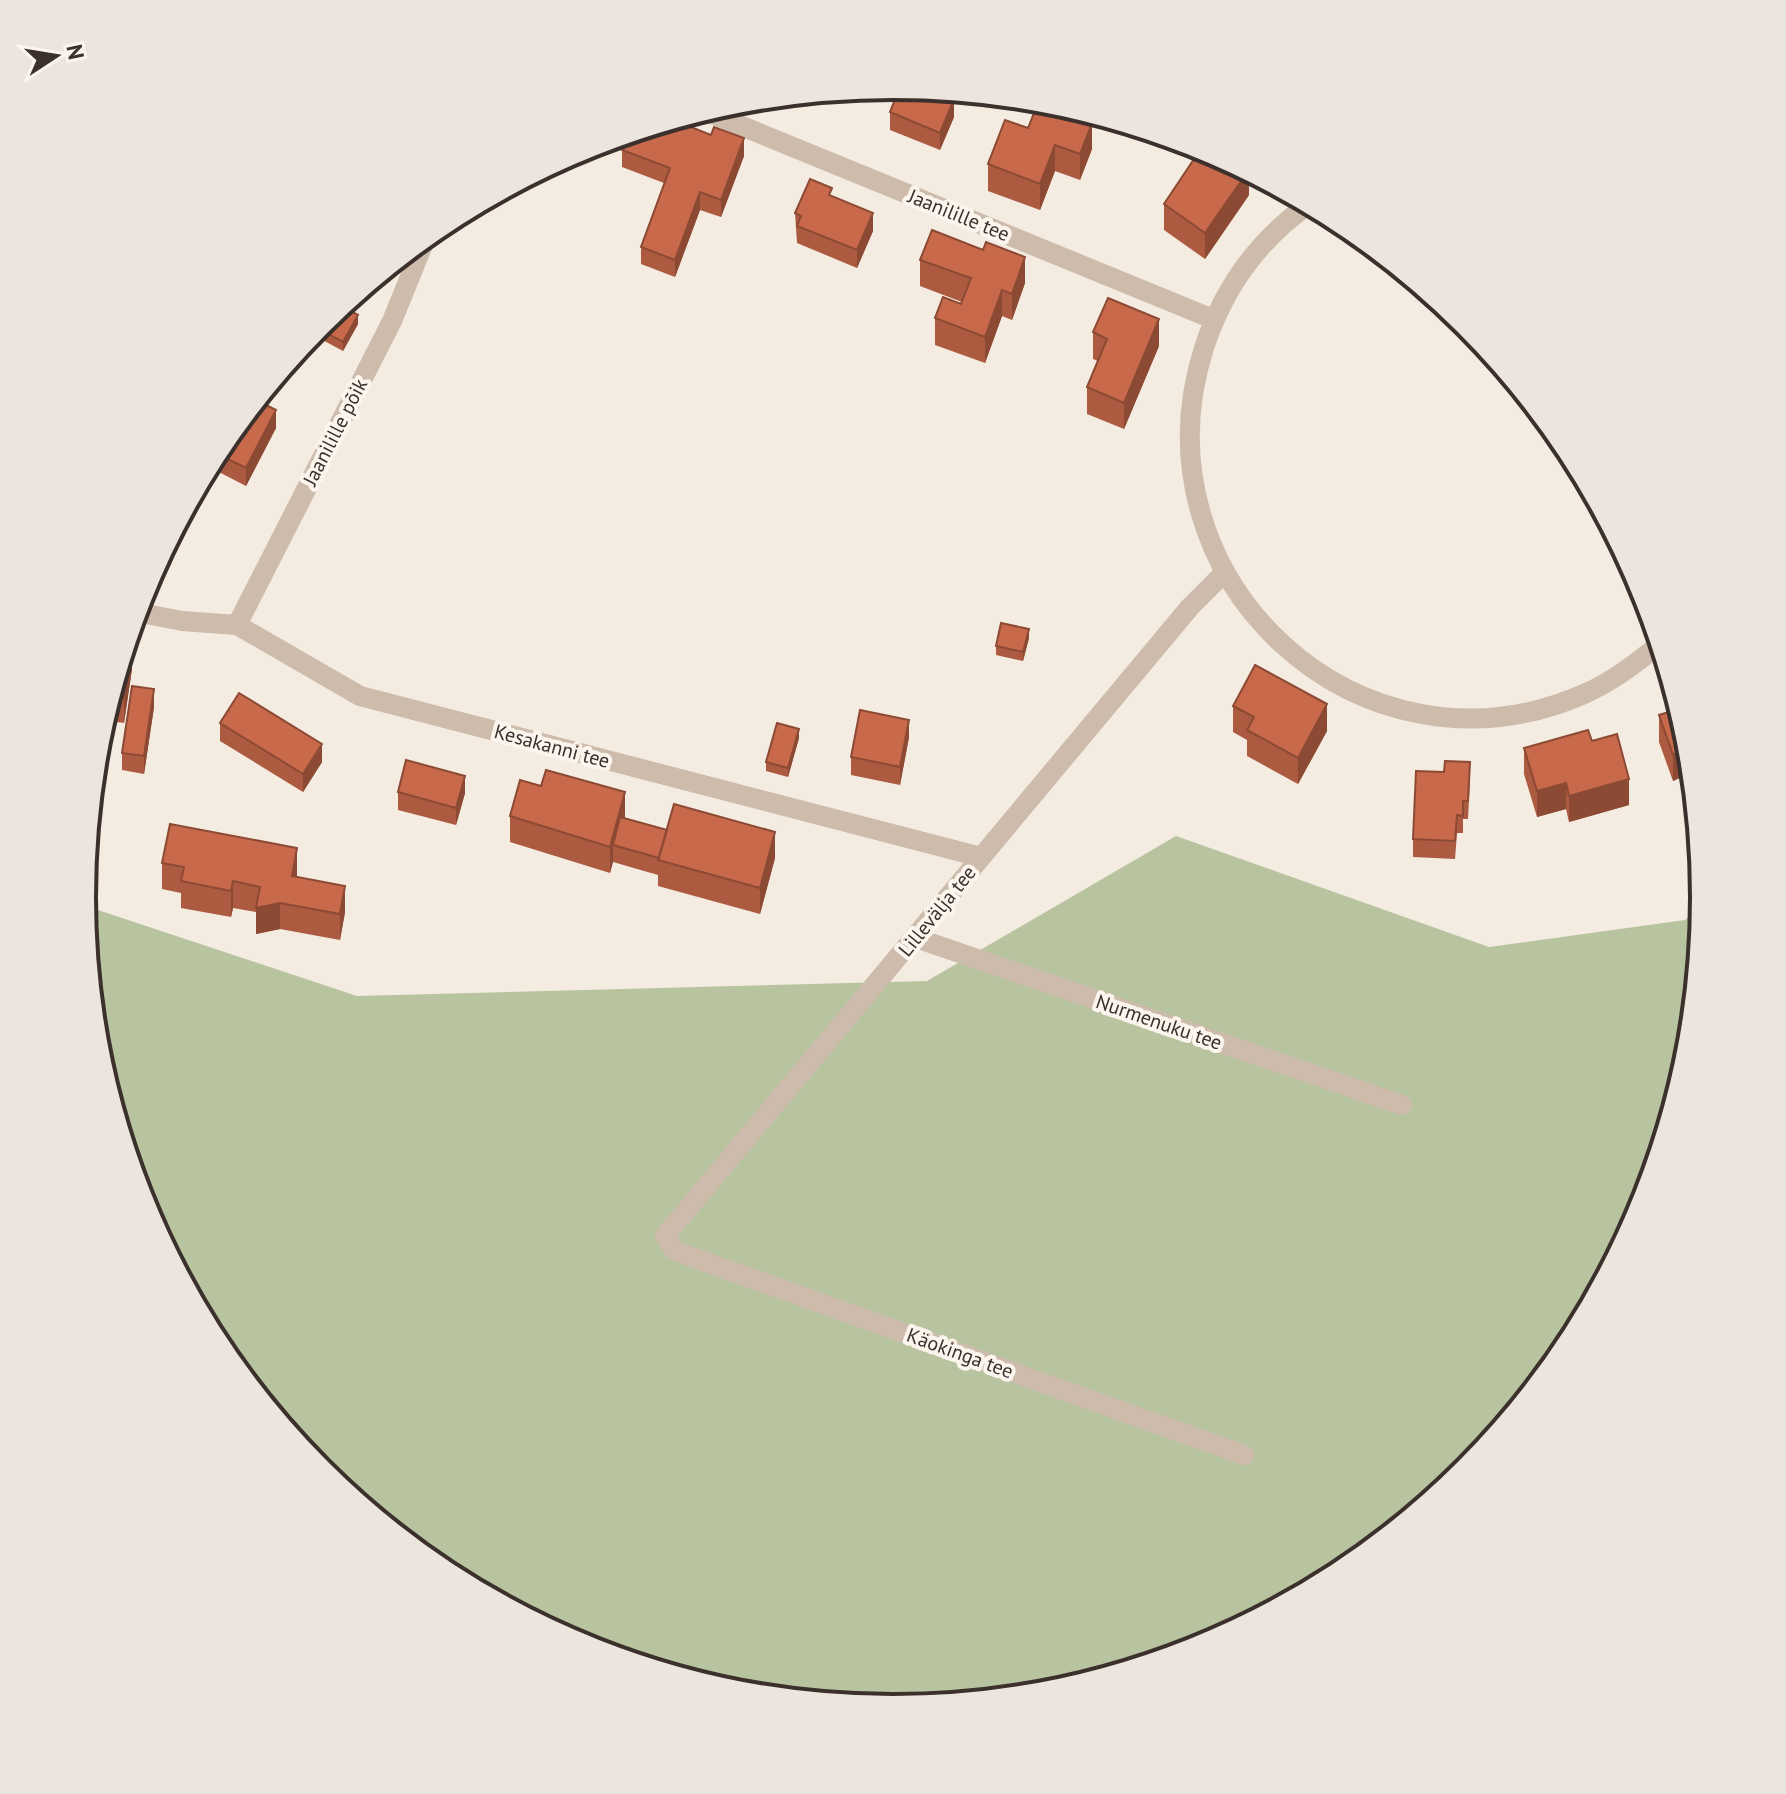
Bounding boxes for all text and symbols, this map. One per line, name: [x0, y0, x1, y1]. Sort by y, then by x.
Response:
north arrow: [16, 16, 96, 96]
text: N: [60, 42, 91, 62]
street label: Jaanilille tee: [904, 183, 1013, 247]
street label: Jaanilille põik: [296, 374, 373, 491]
street label: Kesakanni tee: [491, 718, 613, 774]
street label: Lillevälja tee: [892, 860, 982, 962]
street label: Nurmenuku tee: [1093, 988, 1225, 1056]
street label: Käokinga tee: [903, 1322, 1017, 1384]

